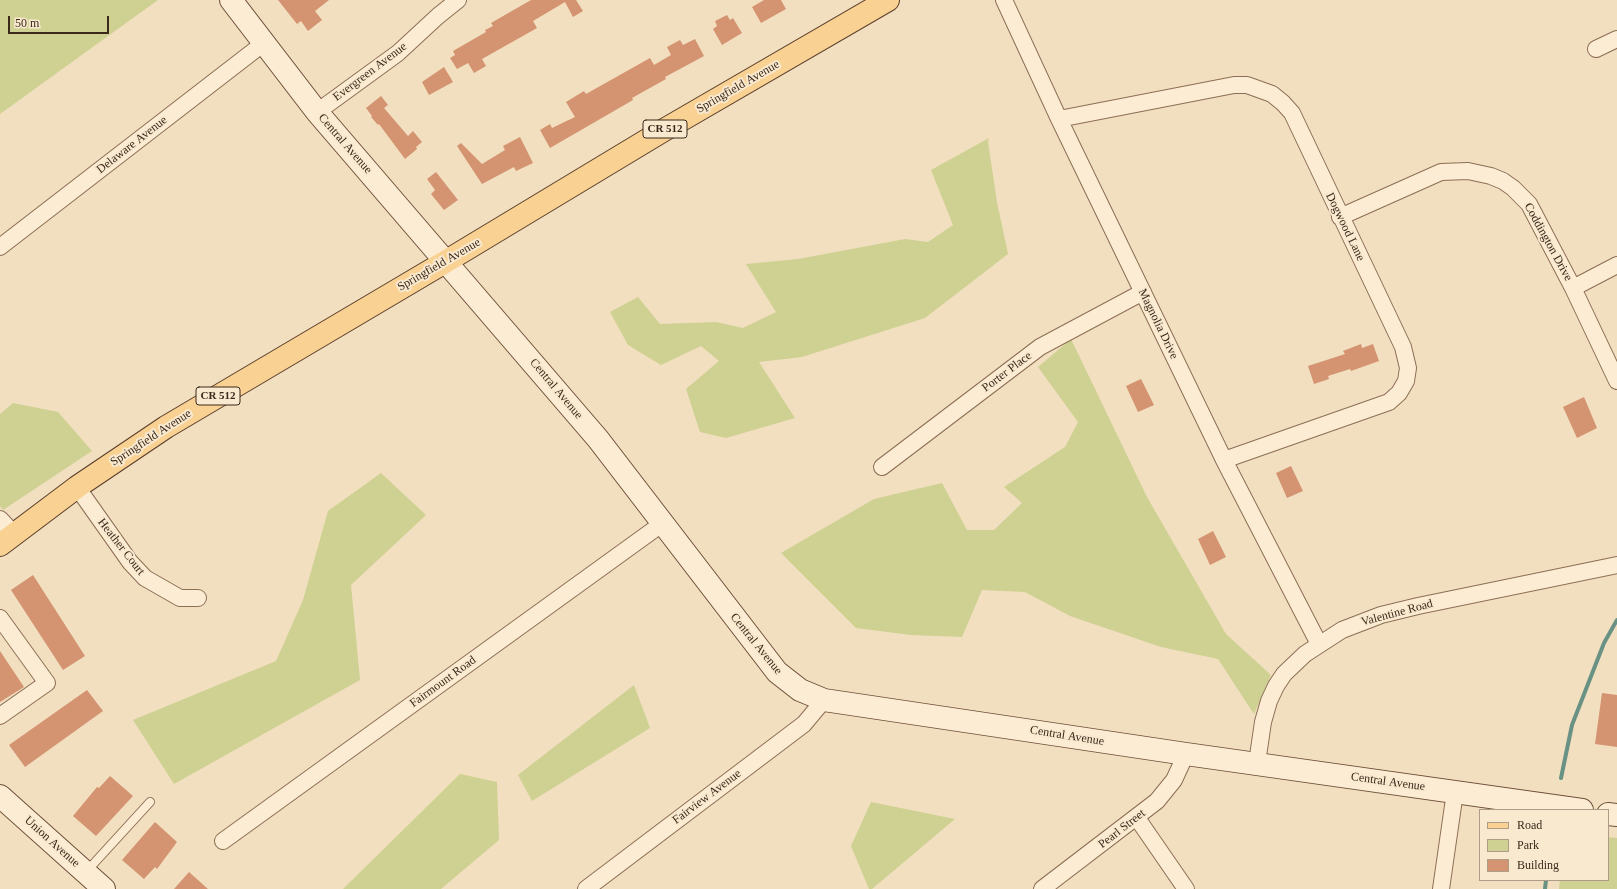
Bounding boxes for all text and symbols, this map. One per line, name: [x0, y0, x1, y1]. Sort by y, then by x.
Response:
scale bar: [10, 8, 111, 34]
text: 50 m: [15, 16, 39, 30]
street label: Evergreen Avenue: [330, 40, 410, 104]
street label: Springfield Avenue: [694, 57, 782, 117]
street label: Central Avenue: [315, 111, 375, 177]
street label: Delaware Avenue: [94, 113, 170, 177]
road number: CR 512: [643, 120, 687, 138]
street label: Dogwood Lane: [1322, 190, 1368, 264]
street label: Coddington Drive: [1521, 200, 1575, 284]
street label: Springfield Avenue: [395, 235, 483, 295]
street label: Magnolia Drive: [1135, 287, 1181, 361]
street label: Porter Place: [979, 349, 1035, 395]
street label: Central Avenue: [526, 356, 586, 422]
road number: CR 512: [196, 387, 240, 405]
street label: Springfield Avenue: [108, 407, 194, 469]
street label: Heather Court: [94, 516, 148, 578]
street label: Valentine Road: [1360, 597, 1434, 629]
street label: Central Avenue: [727, 610, 785, 678]
street label: Fairmount Road: [407, 653, 479, 711]
street label: Central Avenue: [1029, 723, 1105, 749]
street label: Fairview Avenue: [670, 767, 744, 827]
street label: Central Avenue: [1350, 770, 1426, 794]
street label: Pearl Street: [1096, 806, 1148, 852]
legend: [1479, 809, 1609, 881]
street label: Union Avenue: [21, 813, 83, 871]
text: Road: [1517, 818, 1542, 832]
text: Park: [1517, 838, 1539, 852]
text: Building: [1517, 858, 1559, 872]

